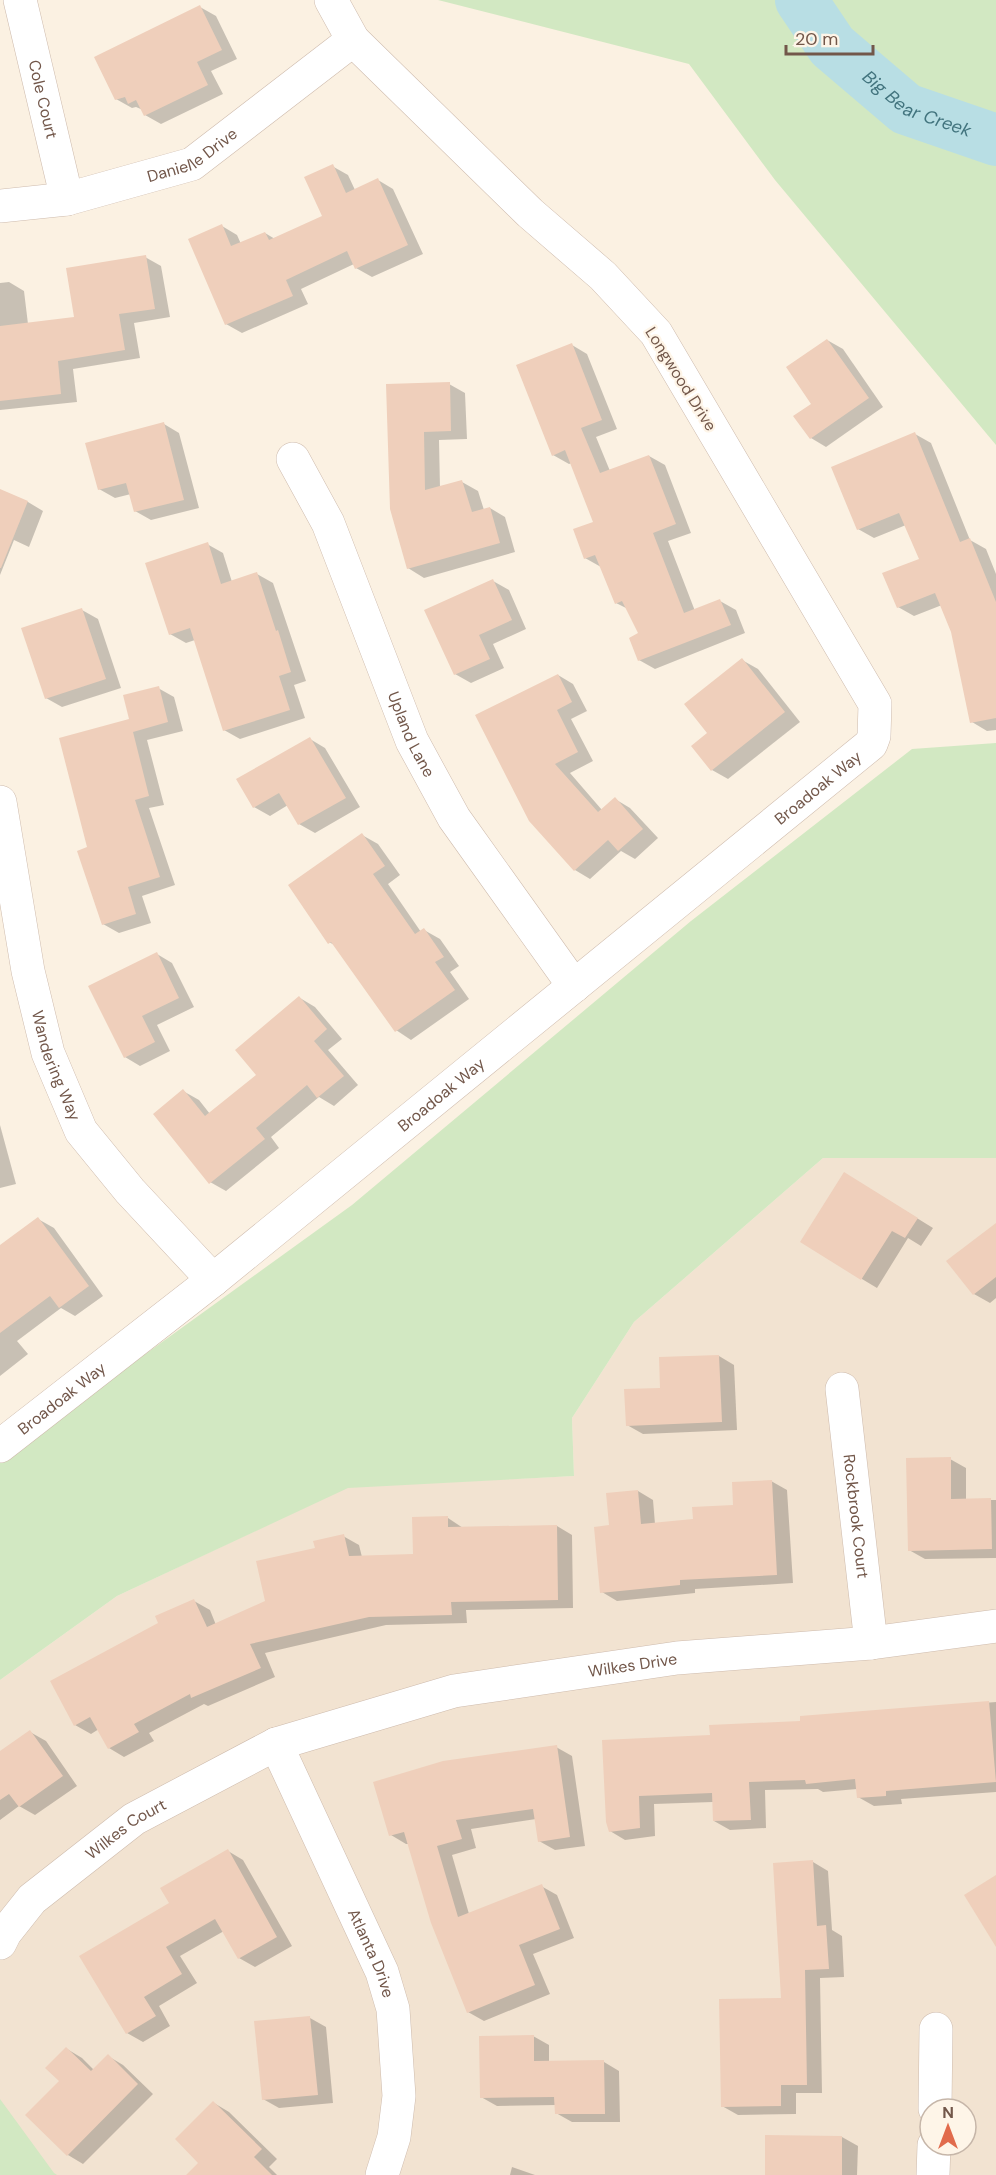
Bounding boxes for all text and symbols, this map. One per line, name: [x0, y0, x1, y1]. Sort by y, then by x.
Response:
scale bar: [786, 18, 873, 56]
text: 20 m: [795, 27, 838, 51]
street label: Cole Court: [24, 58, 63, 141]
water label: Big Bear Creek: [857, 65, 975, 143]
street label: Danielle Drive: [145, 123, 241, 187]
street label: Longwood Drive: [641, 323, 721, 435]
street label: Upland Lane: [383, 688, 440, 781]
street label: Broadoak Way: [770, 746, 866, 829]
street label: Wandering Way: [27, 1008, 86, 1124]
street label: Broadoak Way: [393, 1053, 489, 1136]
street label: Broadoak Way: [13, 1357, 110, 1439]
street label: Rockbrook Court: [839, 1453, 874, 1580]
street label: Wilkes Drive: [587, 1648, 678, 1682]
street label: Wilkes Court: [81, 1793, 170, 1864]
street label: Atlanta Drive: [343, 1905, 399, 2000]
north arrow: [918, 2097, 978, 2157]
text: N: [942, 2102, 954, 2123]

